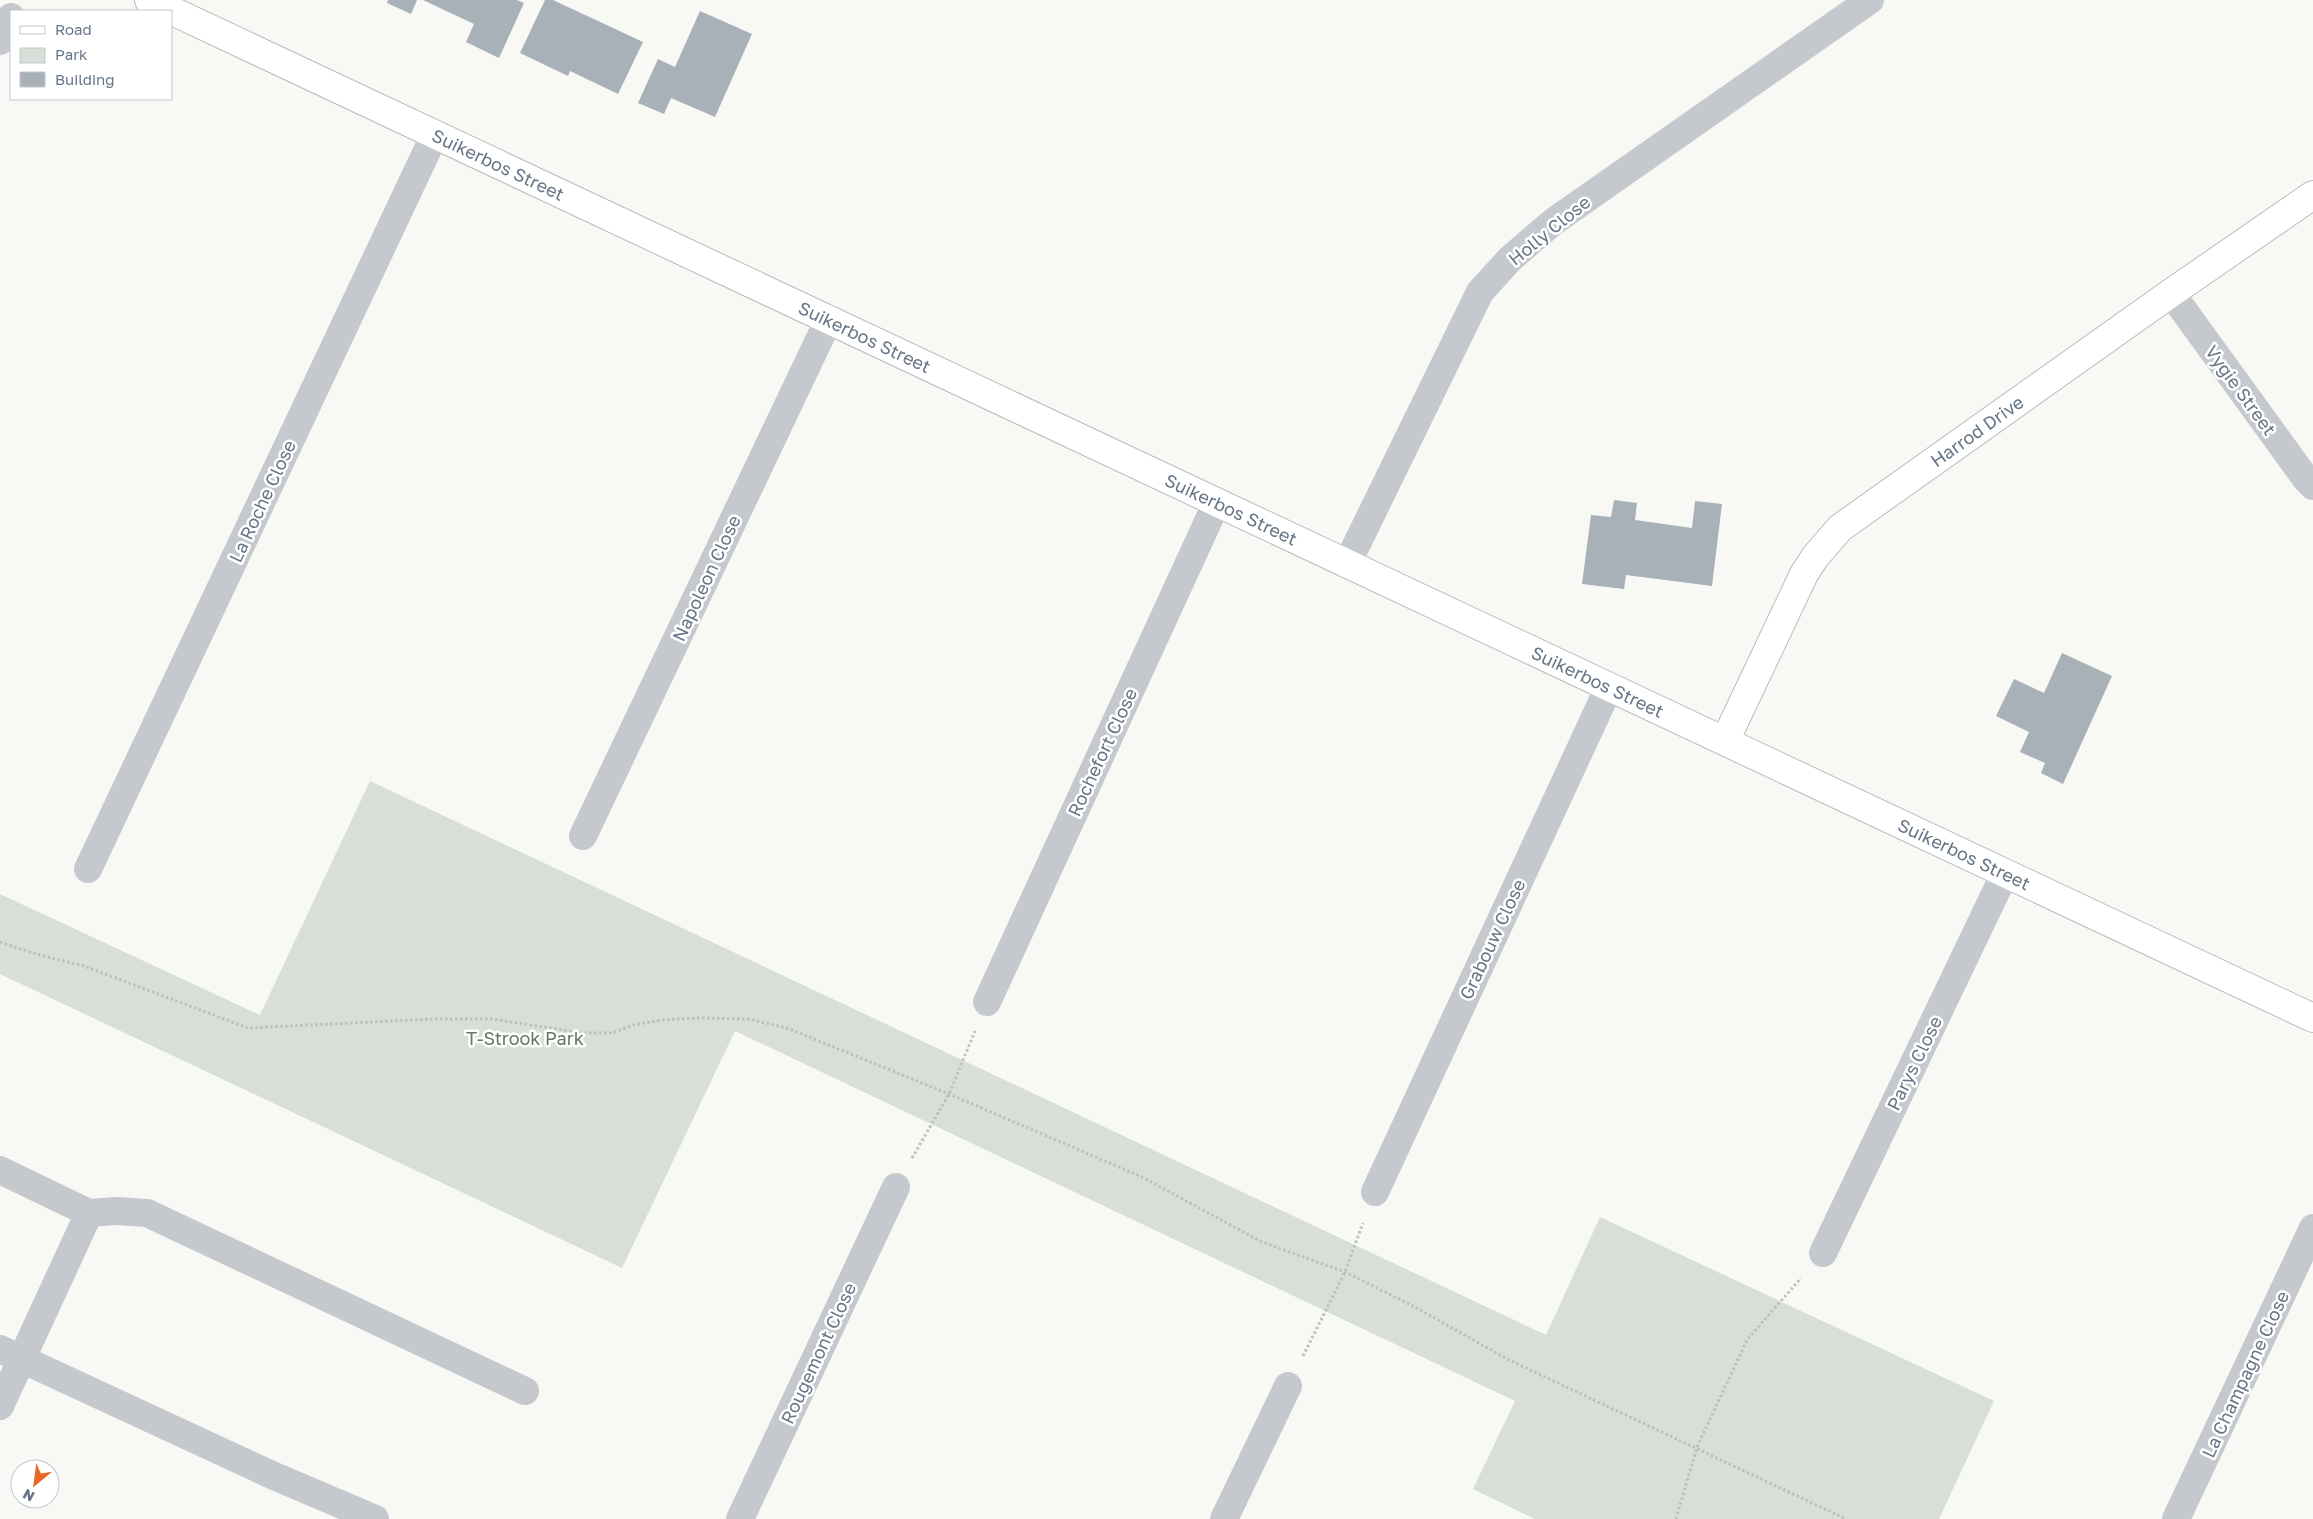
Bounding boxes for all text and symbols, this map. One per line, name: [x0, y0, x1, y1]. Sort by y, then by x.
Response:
legend: [10, 10, 172, 100]
text: Road: [55, 20, 92, 38]
text: Park: [55, 45, 88, 63]
text: Building: [55, 70, 115, 88]
street label: Suikerbos Street: [429, 124, 568, 205]
street label: Holly Close: [1504, 190, 1594, 270]
street label: Suikerbos Street: [795, 296, 935, 377]
street label: Vygie Street: [2201, 341, 2281, 439]
street label: Harrod Drive: [1926, 390, 2027, 471]
street label: La Roche Close: [224, 436, 300, 566]
street label: Suikerbos Street: [1161, 469, 1301, 550]
street label: Napoleon Close: [667, 511, 745, 645]
street label: Suikerbos Street: [1528, 641, 1667, 722]
street label: Rochefort Close: [1063, 684, 1141, 820]
street label: Suikerbos Street: [1894, 813, 2034, 894]
street label: Grabouw Close: [1455, 875, 1529, 1003]
street label: Parys Close: [1882, 1012, 1946, 1114]
park label: T-Strook Park: [466, 1027, 584, 1049]
street label: Rougemont Close: [776, 1279, 860, 1427]
street label: La Champagne Close: [2197, 1287, 2293, 1461]
north arrow: [10, 1459, 60, 1509]
text: N: [20, 1486, 37, 1506]

